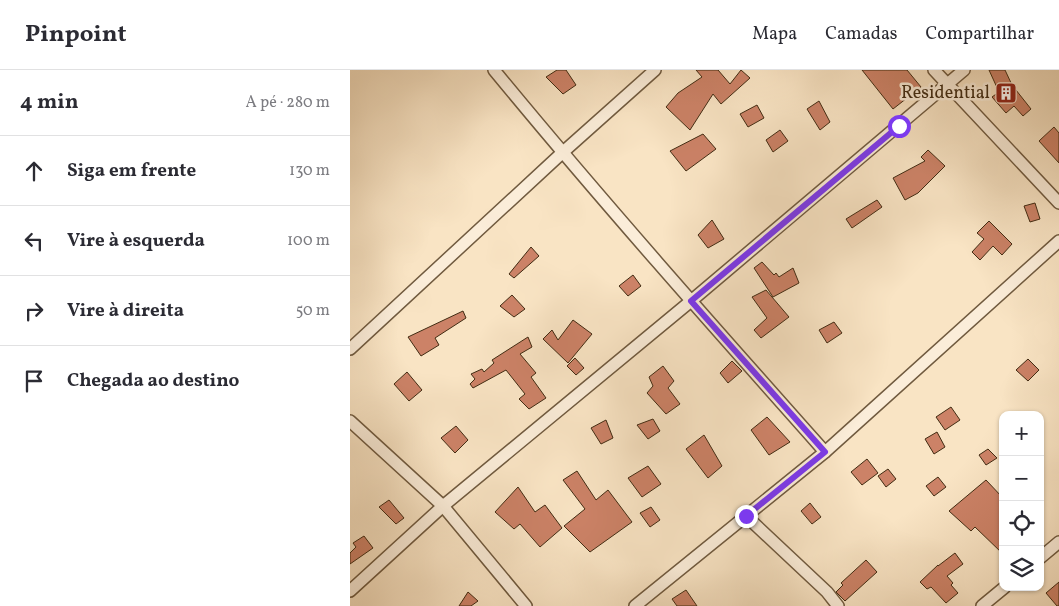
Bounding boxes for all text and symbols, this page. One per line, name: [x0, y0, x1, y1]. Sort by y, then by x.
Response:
text: Pinpoint: [25, 18, 127, 52]
text: Mapa: [752, 22, 797, 47]
text: Camadas: [825, 22, 898, 47]
text: Compartilhar: [926, 22, 1034, 47]
place label: Residential: [901, 81, 990, 106]
building icon: Residential: [994, 81, 1018, 105]
text: 4 min: [20, 88, 79, 117]
text: A pé · 280 m: [246, 92, 330, 114]
route start: [888, 115, 911, 138]
icon: ahead: [20, 157, 48, 185]
text: Siga em frente: [67, 158, 196, 184]
text: 130 m: [289, 160, 330, 182]
icon: left: [20, 227, 48, 255]
text: Vire à esquerda: [67, 228, 205, 254]
text: 100 m: [287, 230, 330, 252]
icon: right: [20, 297, 48, 325]
text: Vire à direita: [67, 298, 184, 324]
text: 50 m: [296, 300, 330, 322]
icon: arrive: [20, 367, 48, 395]
text: Chegada ao destino: [67, 368, 239, 394]
map controls: [999, 411, 1044, 591]
button: +: [999, 411, 1044, 456]
button: −: [999, 456, 1044, 501]
button: locate: [999, 501, 1044, 546]
route end: [735, 505, 758, 528]
button: layers: [999, 546, 1044, 591]

